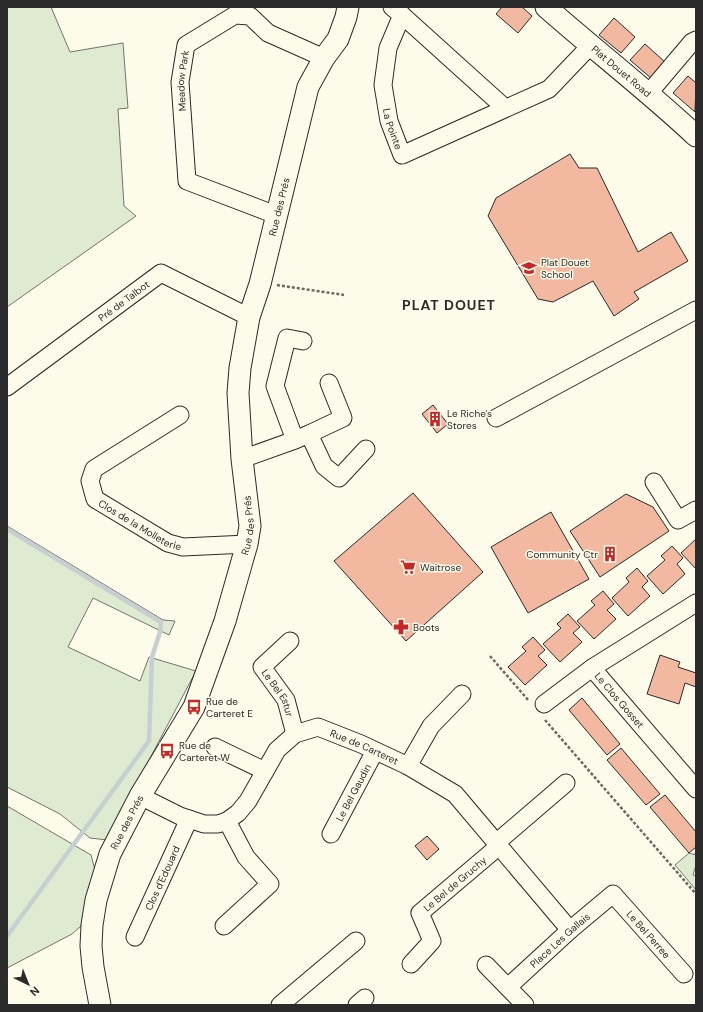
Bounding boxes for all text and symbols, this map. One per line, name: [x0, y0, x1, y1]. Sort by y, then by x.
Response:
street label: Plat Douet Road: [589, 42, 654, 100]
street label: Meadow Park: [173, 49, 192, 112]
street label: La Pointe: [380, 107, 406, 151]
street label: Rue des Prés: [265, 176, 292, 237]
place label: Plat Douet School: [541, 256, 589, 281]
school or university icon: Plat Douet School: [520, 259, 538, 277]
street label: Pré de Talbot: [95, 277, 152, 324]
district label: PLAT DOUET: [402, 296, 496, 314]
place label: Le Riche's Stores: [447, 407, 492, 432]
building icon: Le Riche's Stores: [426, 410, 444, 428]
street label: Rue des Prés: [238, 495, 257, 556]
street label: Clos de la Molleterie: [96, 496, 183, 553]
building icon: Community Ctr: [601, 545, 619, 563]
place label: Community Ctr: [526, 548, 598, 561]
supermarket icon: Waitrose: [399, 558, 417, 576]
place label: Waitrose: [420, 561, 461, 574]
pharmacy icon: Boots: [392, 618, 410, 636]
place label: Boots: [413, 621, 440, 634]
street label: Le Bel Estur: [259, 666, 297, 718]
street label: Le Clos Gosset: [592, 670, 647, 731]
place label: Rue de Carteret E: [206, 695, 253, 720]
bus stop icon: Rue de Carteret E: [185, 698, 203, 716]
street label: Rue de Carteret: [328, 726, 401, 767]
place label: Rue de Carteret W: [179, 739, 230, 764]
bus stop icon: Rue de Carteret W: [158, 742, 176, 760]
street label: Le Bel Gaudin: [332, 761, 374, 823]
street label: Rue des Prés: [107, 793, 146, 852]
street label: Clos d'Edouard: [142, 843, 182, 912]
street label: Le Bel de Gruchy: [420, 853, 489, 914]
street label: Le Bel Perree: [624, 907, 674, 961]
street label: Place Les Gallais: [527, 910, 593, 970]
north arrow: [8, 964, 48, 1004]
text: N: [27, 983, 43, 999]

